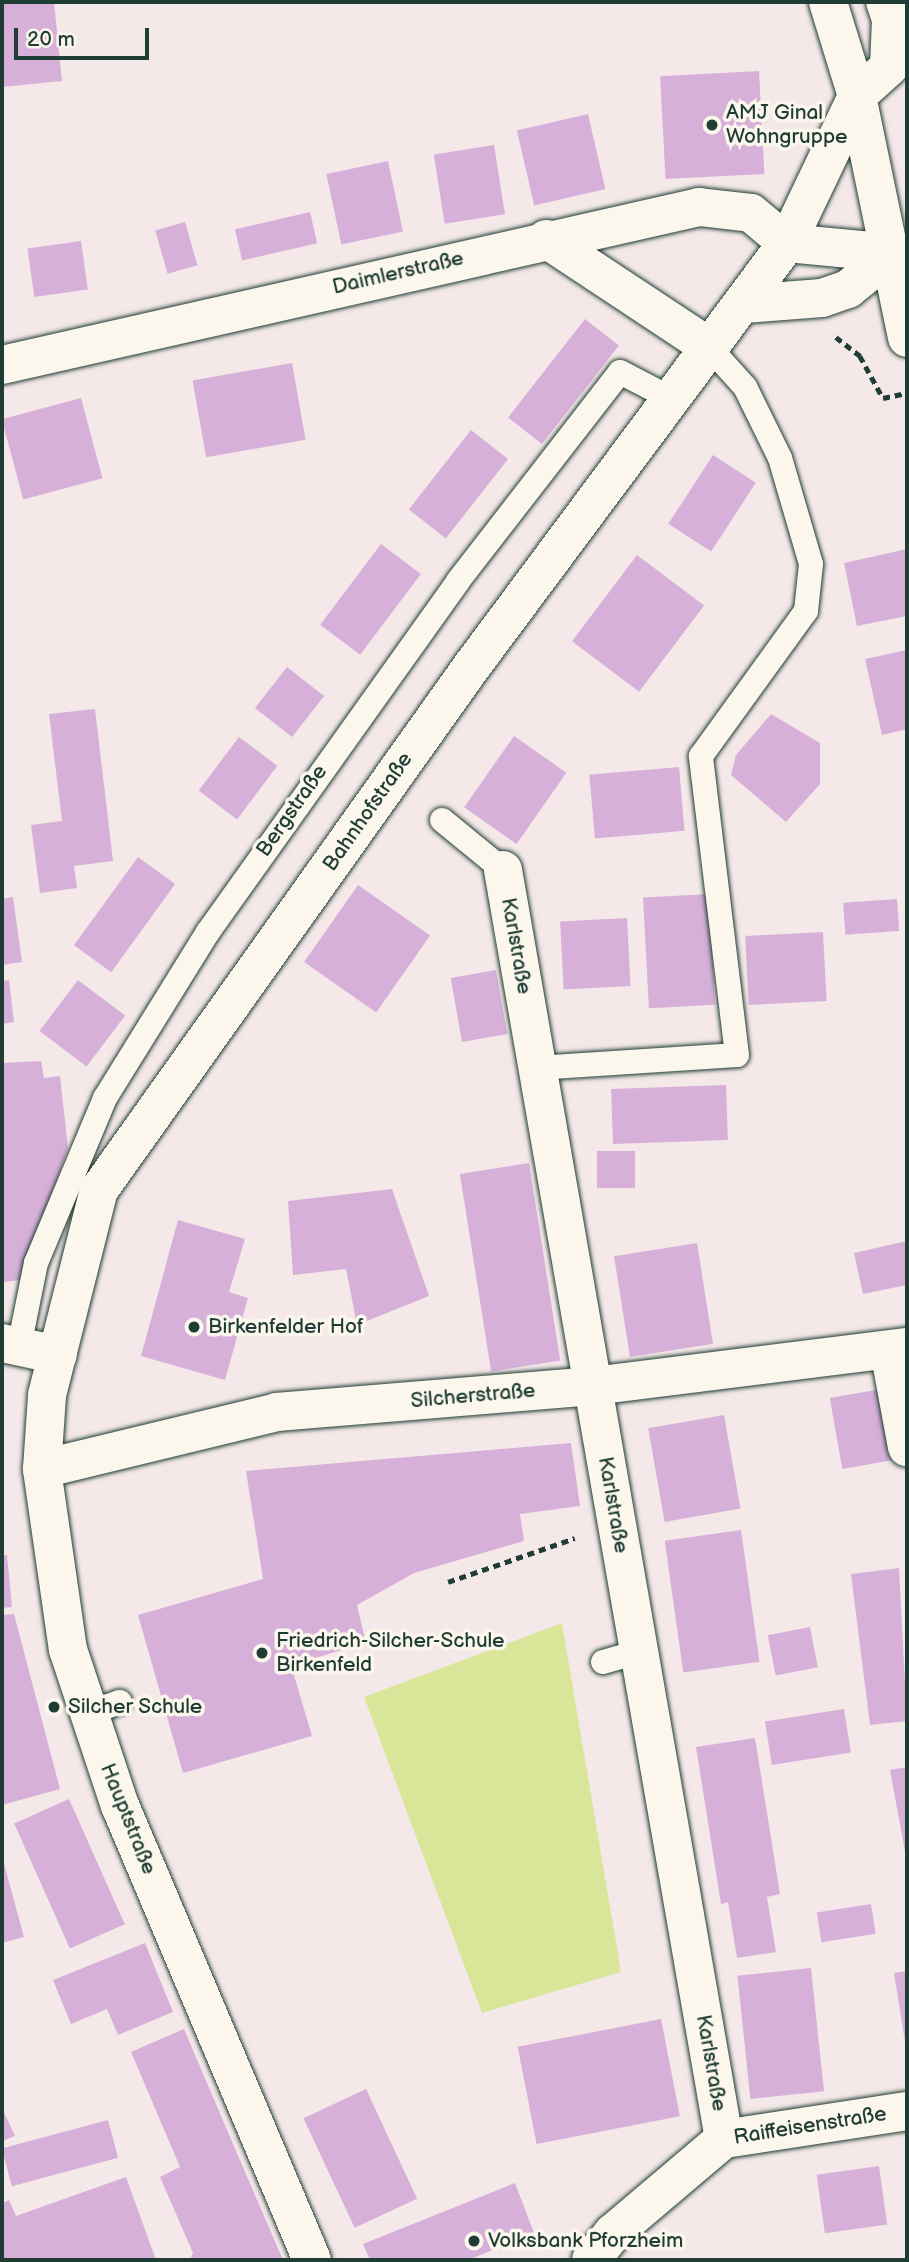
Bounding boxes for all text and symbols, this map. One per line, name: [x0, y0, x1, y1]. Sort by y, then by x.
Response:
scale bar: [18, 14, 152, 58]
text: 20 m: [27, 27, 75, 52]
place label: AMJ Ginal Wohngruppe: [726, 100, 848, 150]
marker: AMJ Ginal Wohngruppe: [704, 117, 720, 133]
street label: Daimlerstraße: [330, 246, 466, 300]
street label: Bahnhofstraße: [318, 748, 418, 876]
street label: Bergstraße: [251, 760, 333, 862]
street label: Karlstraße: [495, 896, 537, 996]
place label: Birkenfelder Hof: [208, 1314, 363, 1340]
marker: Birkenfelder Hof: [186, 1319, 202, 1335]
street label: Silcherstraße: [410, 1378, 536, 1414]
street label: Karlstraße: [592, 1455, 634, 1555]
place label: Friedrich-Silcher-Schule Birkenfeld: [276, 1628, 505, 1678]
marker: Friedrich-Silcher-Schule Birkenfeld: [254, 1645, 270, 1661]
place label: Silcher Schule: [68, 1694, 203, 1720]
marker: Silcher Schule: [46, 1699, 62, 1715]
street label: Hauptstraße: [94, 1760, 162, 1878]
street label: Karlstraße: [690, 2013, 732, 2113]
street label: Raiffeisenstraße: [732, 2101, 888, 2151]
place label: Volksbank Pforzheim: [488, 2228, 683, 2254]
marker: Volksbank Pforzheim: [466, 2233, 482, 2249]

